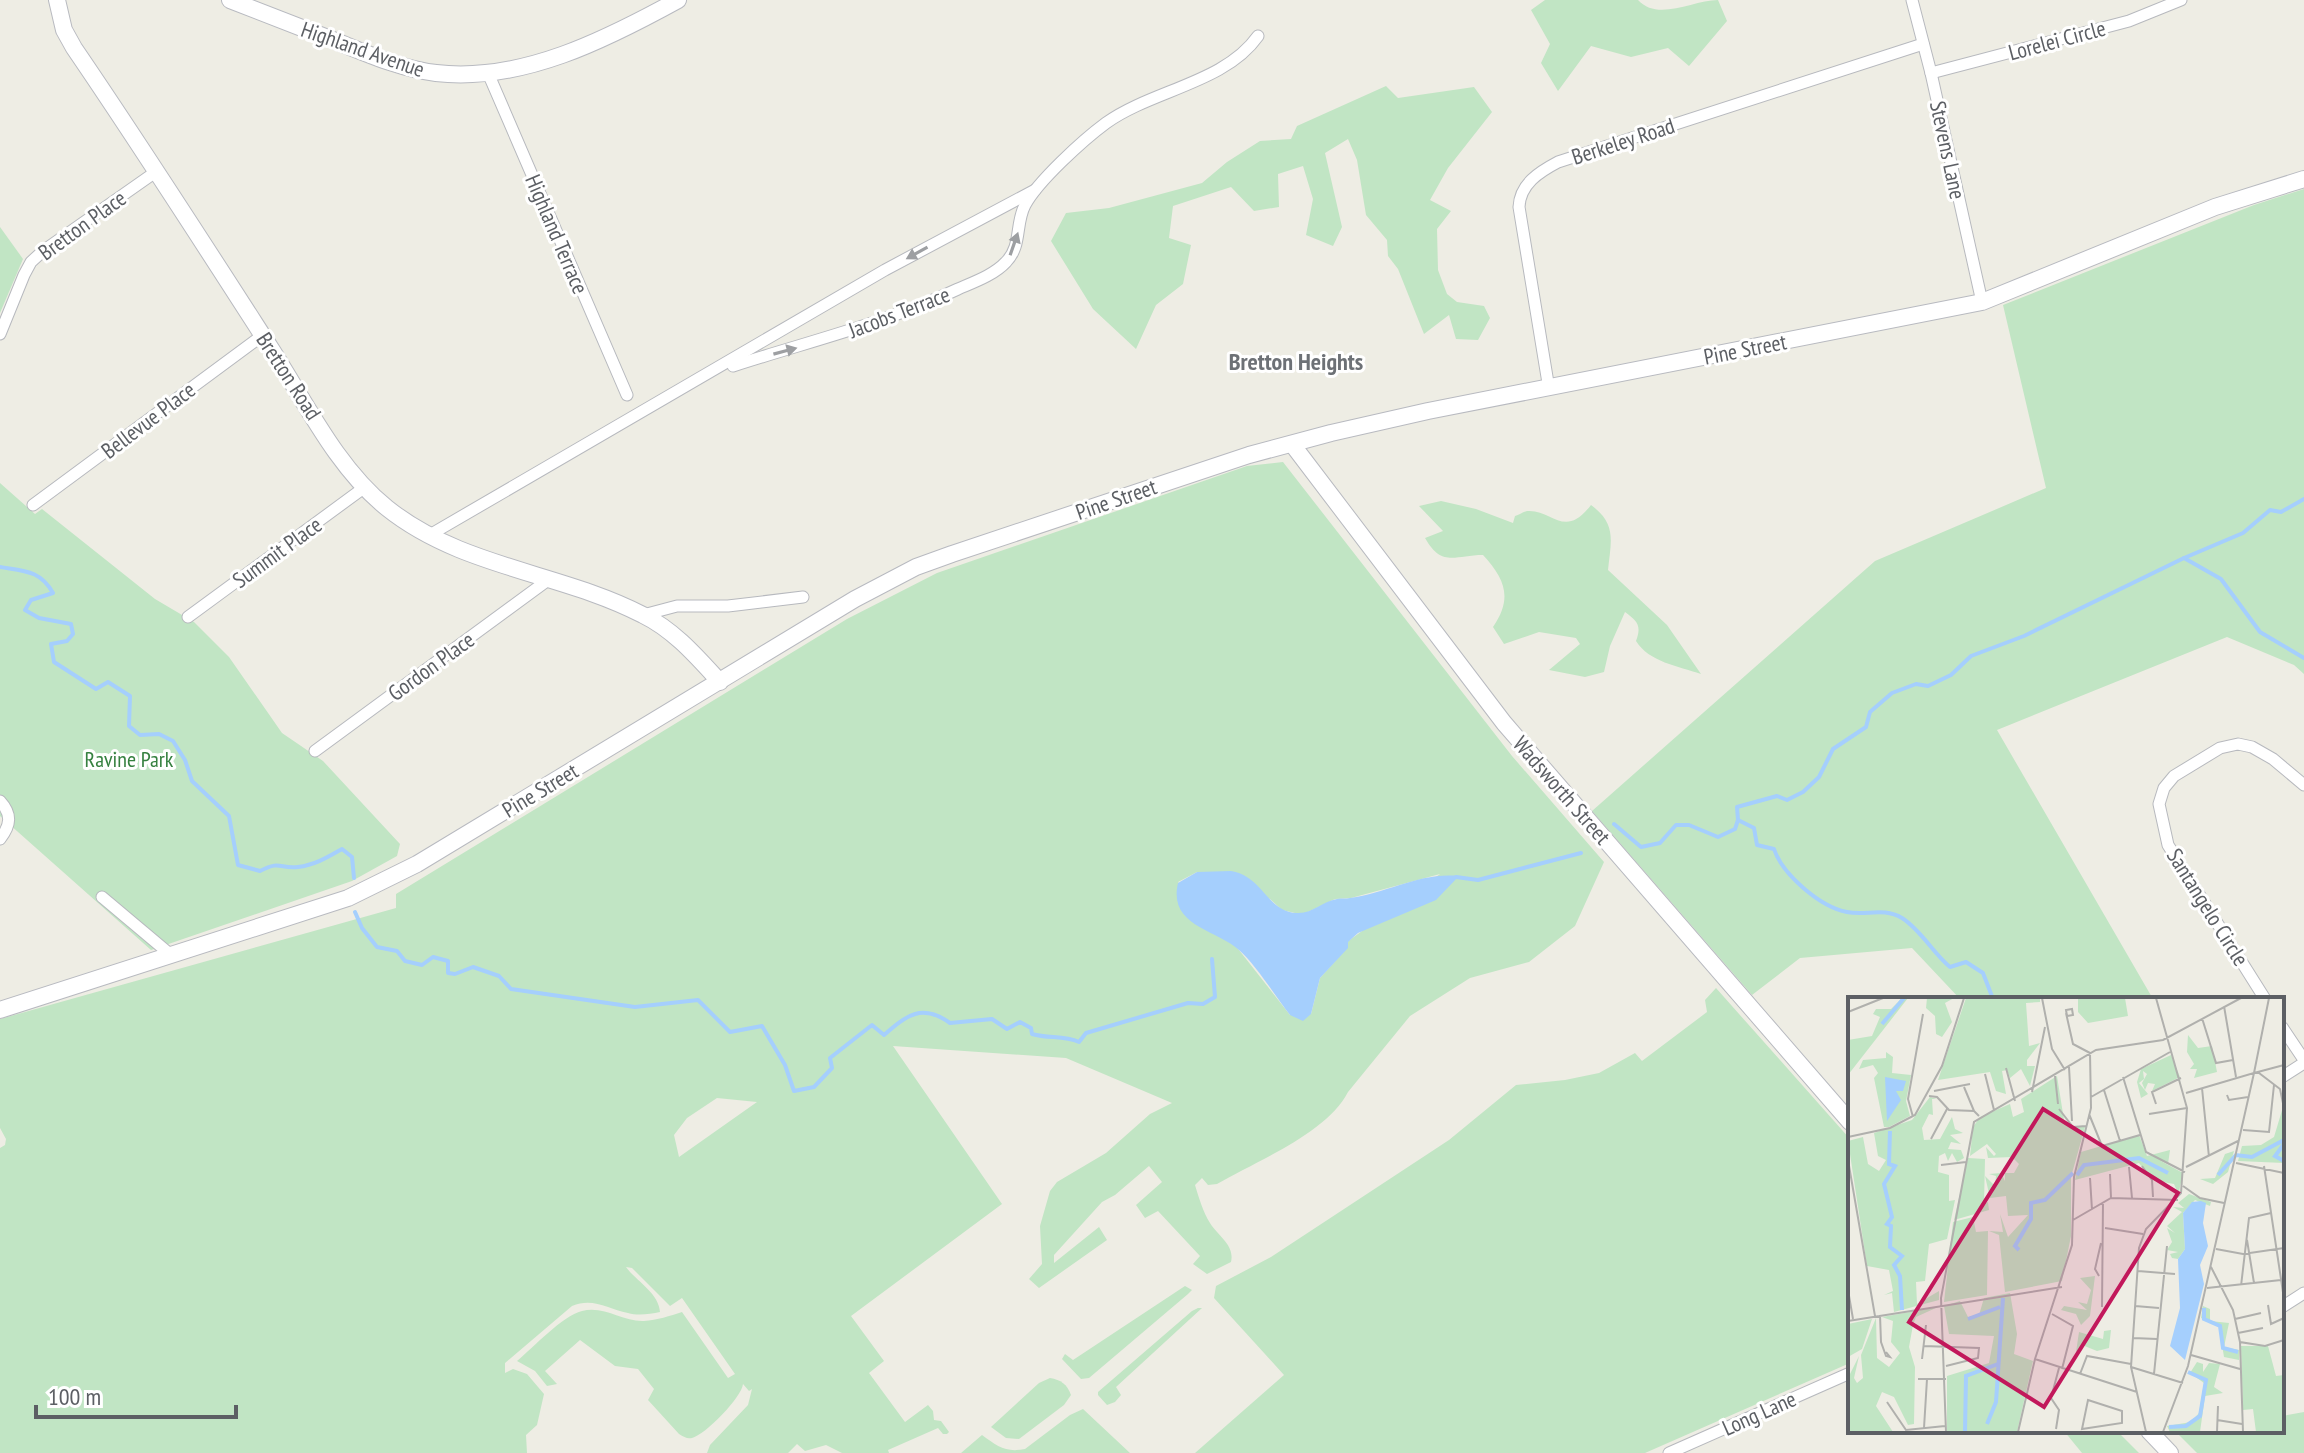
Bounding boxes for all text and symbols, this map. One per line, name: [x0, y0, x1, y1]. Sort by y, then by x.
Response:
street label: Lorelei Circle: [2005, 14, 2109, 66]
street label: Highland Avenue: [298, 15, 428, 83]
street label: Stevens Lane: [1924, 98, 1972, 202]
street label: Berkeley Road: [1568, 111, 1678, 171]
street label: Highland Terrace: [519, 170, 595, 298]
street label: Bretton Place: [33, 184, 131, 266]
one-way arrow: [1009, 232, 1021, 256]
one-way arrow: [905, 246, 928, 259]
street label: Jacobs Terrace: [843, 280, 954, 344]
street label: Bretton Road: [250, 327, 328, 425]
street label: Pine Street: [1701, 327, 1789, 371]
one-way arrow: [772, 344, 797, 356]
district label: Bretton Heights: [1229, 346, 1363, 377]
street label: Bellevue Place: [95, 376, 201, 464]
street label: Pine Street: [1072, 472, 1160, 526]
street label: Summit Place: [227, 510, 327, 594]
street label: Gordon Place: [382, 625, 480, 707]
street label: Wadsworth Street: [1507, 730, 1617, 850]
park label: Ravine Park: [85, 745, 174, 773]
street label: Pine Street: [497, 756, 583, 824]
street label: Santangelo Circle: [2161, 843, 2255, 971]
inset map: [1848, 997, 2284, 1433]
scale bar: [36, 1369, 236, 1419]
text: 100 m: [48, 1381, 101, 1412]
street label: Long Lane: [1718, 1384, 1800, 1442]

